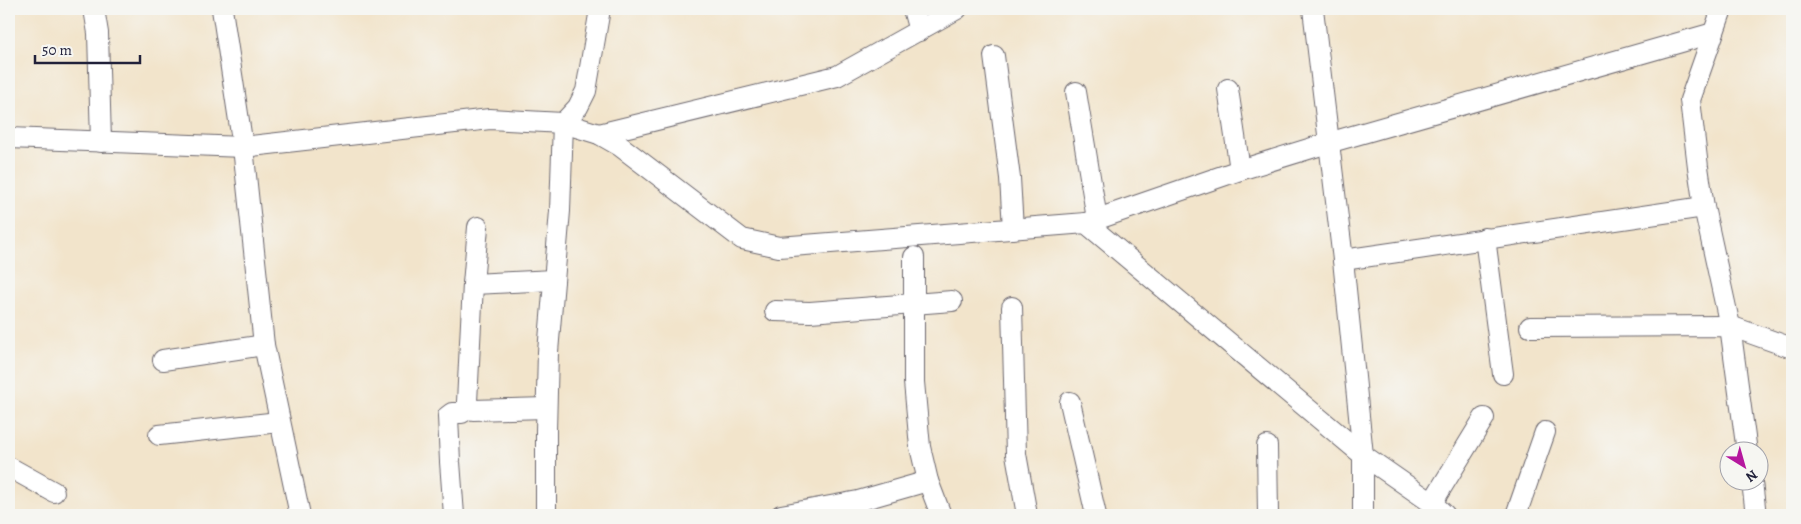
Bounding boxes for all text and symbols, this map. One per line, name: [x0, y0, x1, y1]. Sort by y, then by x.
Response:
scale bar: [35, 32, 140, 64]
text: 50 m: [42, 40, 72, 60]
north arrow: [1718, 442, 1768, 492]
text: N: [1742, 465, 1761, 487]

